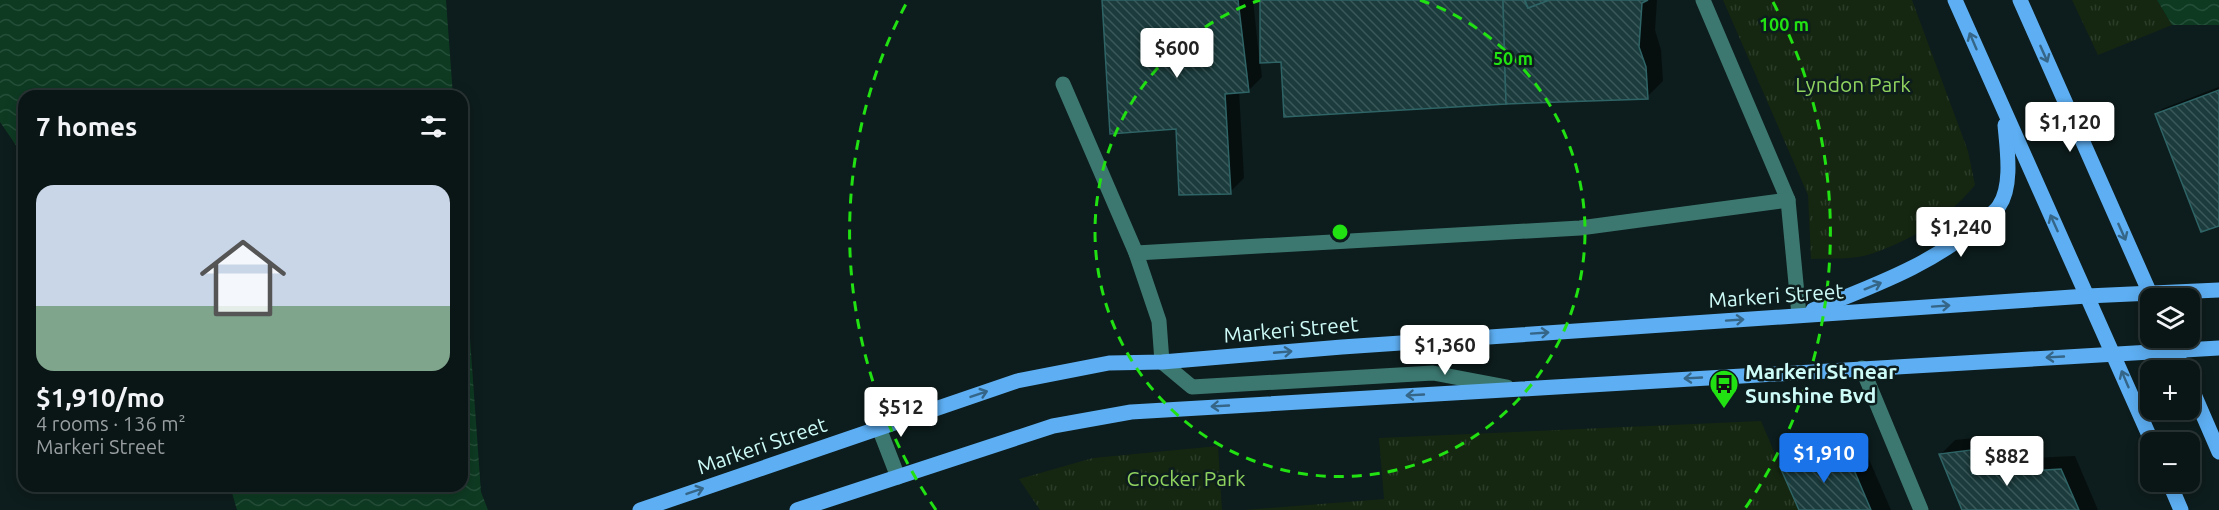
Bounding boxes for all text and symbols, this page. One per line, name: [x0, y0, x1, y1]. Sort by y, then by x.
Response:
text: 100 m: [1759, 14, 1809, 34]
pin: $600: [1141, 28, 1213, 79]
one-way arrow: [1966, 33, 1978, 51]
text: $600: [1154, 36, 1200, 59]
one-way arrow: [2039, 44, 2050, 62]
text: 50 m: [1493, 48, 1533, 68]
park label: Lyndon Park: [1795, 72, 1911, 96]
pin: $1,120: [2021, 102, 2119, 153]
icon: filters: [417, 110, 450, 143]
text: $1,120: [2039, 110, 2101, 133]
text: 7 homes: [36, 112, 137, 141]
pin: $1,240: [1912, 207, 2010, 258]
text: $1,240: [1930, 215, 1992, 238]
one-way arrow: [2047, 215, 2059, 233]
centre of rings: [1330, 222, 1350, 242]
one-way arrow: [2118, 223, 2129, 241]
icon: home: [189, 224, 297, 332]
street label: Markeri Street: [1708, 278, 1844, 312]
one-way arrow: [1863, 280, 1882, 291]
map controls: [2140, 288, 2200, 492]
button: layers: [2140, 288, 2200, 348]
one-way arrow: [1931, 300, 1951, 311]
street label: Markeri Street: [1222, 311, 1359, 347]
one-way arrow: [1724, 314, 1744, 325]
pin: $1,360: [1396, 325, 1494, 376]
one-way arrow: [1530, 328, 1550, 339]
text: $1,360: [1414, 333, 1476, 356]
one-way arrow: [1273, 346, 1292, 357]
one-way arrow: [2046, 351, 2066, 362]
place label: Markeri St near Sunshine Bvd: [1745, 359, 1897, 407]
button: +: [2140, 360, 2200, 420]
bus stop icon: Markeri St near Sunshine Bvd: [1708, 368, 1740, 410]
one-way arrow: [2119, 370, 2130, 388]
one-way arrow: [1684, 373, 1704, 384]
text: $1,910/mo: [36, 383, 165, 412]
pin: $512: [865, 387, 937, 438]
one-way arrow: [969, 388, 988, 399]
one-way arrow: [1405, 389, 1425, 400]
text: $512: [878, 395, 924, 418]
one-way arrow: [1210, 401, 1230, 412]
text: 4 rooms · 136 m²: [36, 412, 186, 435]
street label: Markeri Street: [694, 412, 830, 478]
button: −: [2140, 432, 2200, 492]
pin: $1,910: [1775, 433, 1873, 484]
text: Markeri Street: [36, 435, 165, 458]
pin: $882: [1971, 436, 2043, 487]
text: $1,910: [1793, 441, 1855, 464]
text: $882: [1984, 444, 2030, 467]
park label: Crocker Park: [1126, 466, 1246, 490]
one-way arrow: [685, 484, 704, 495]

